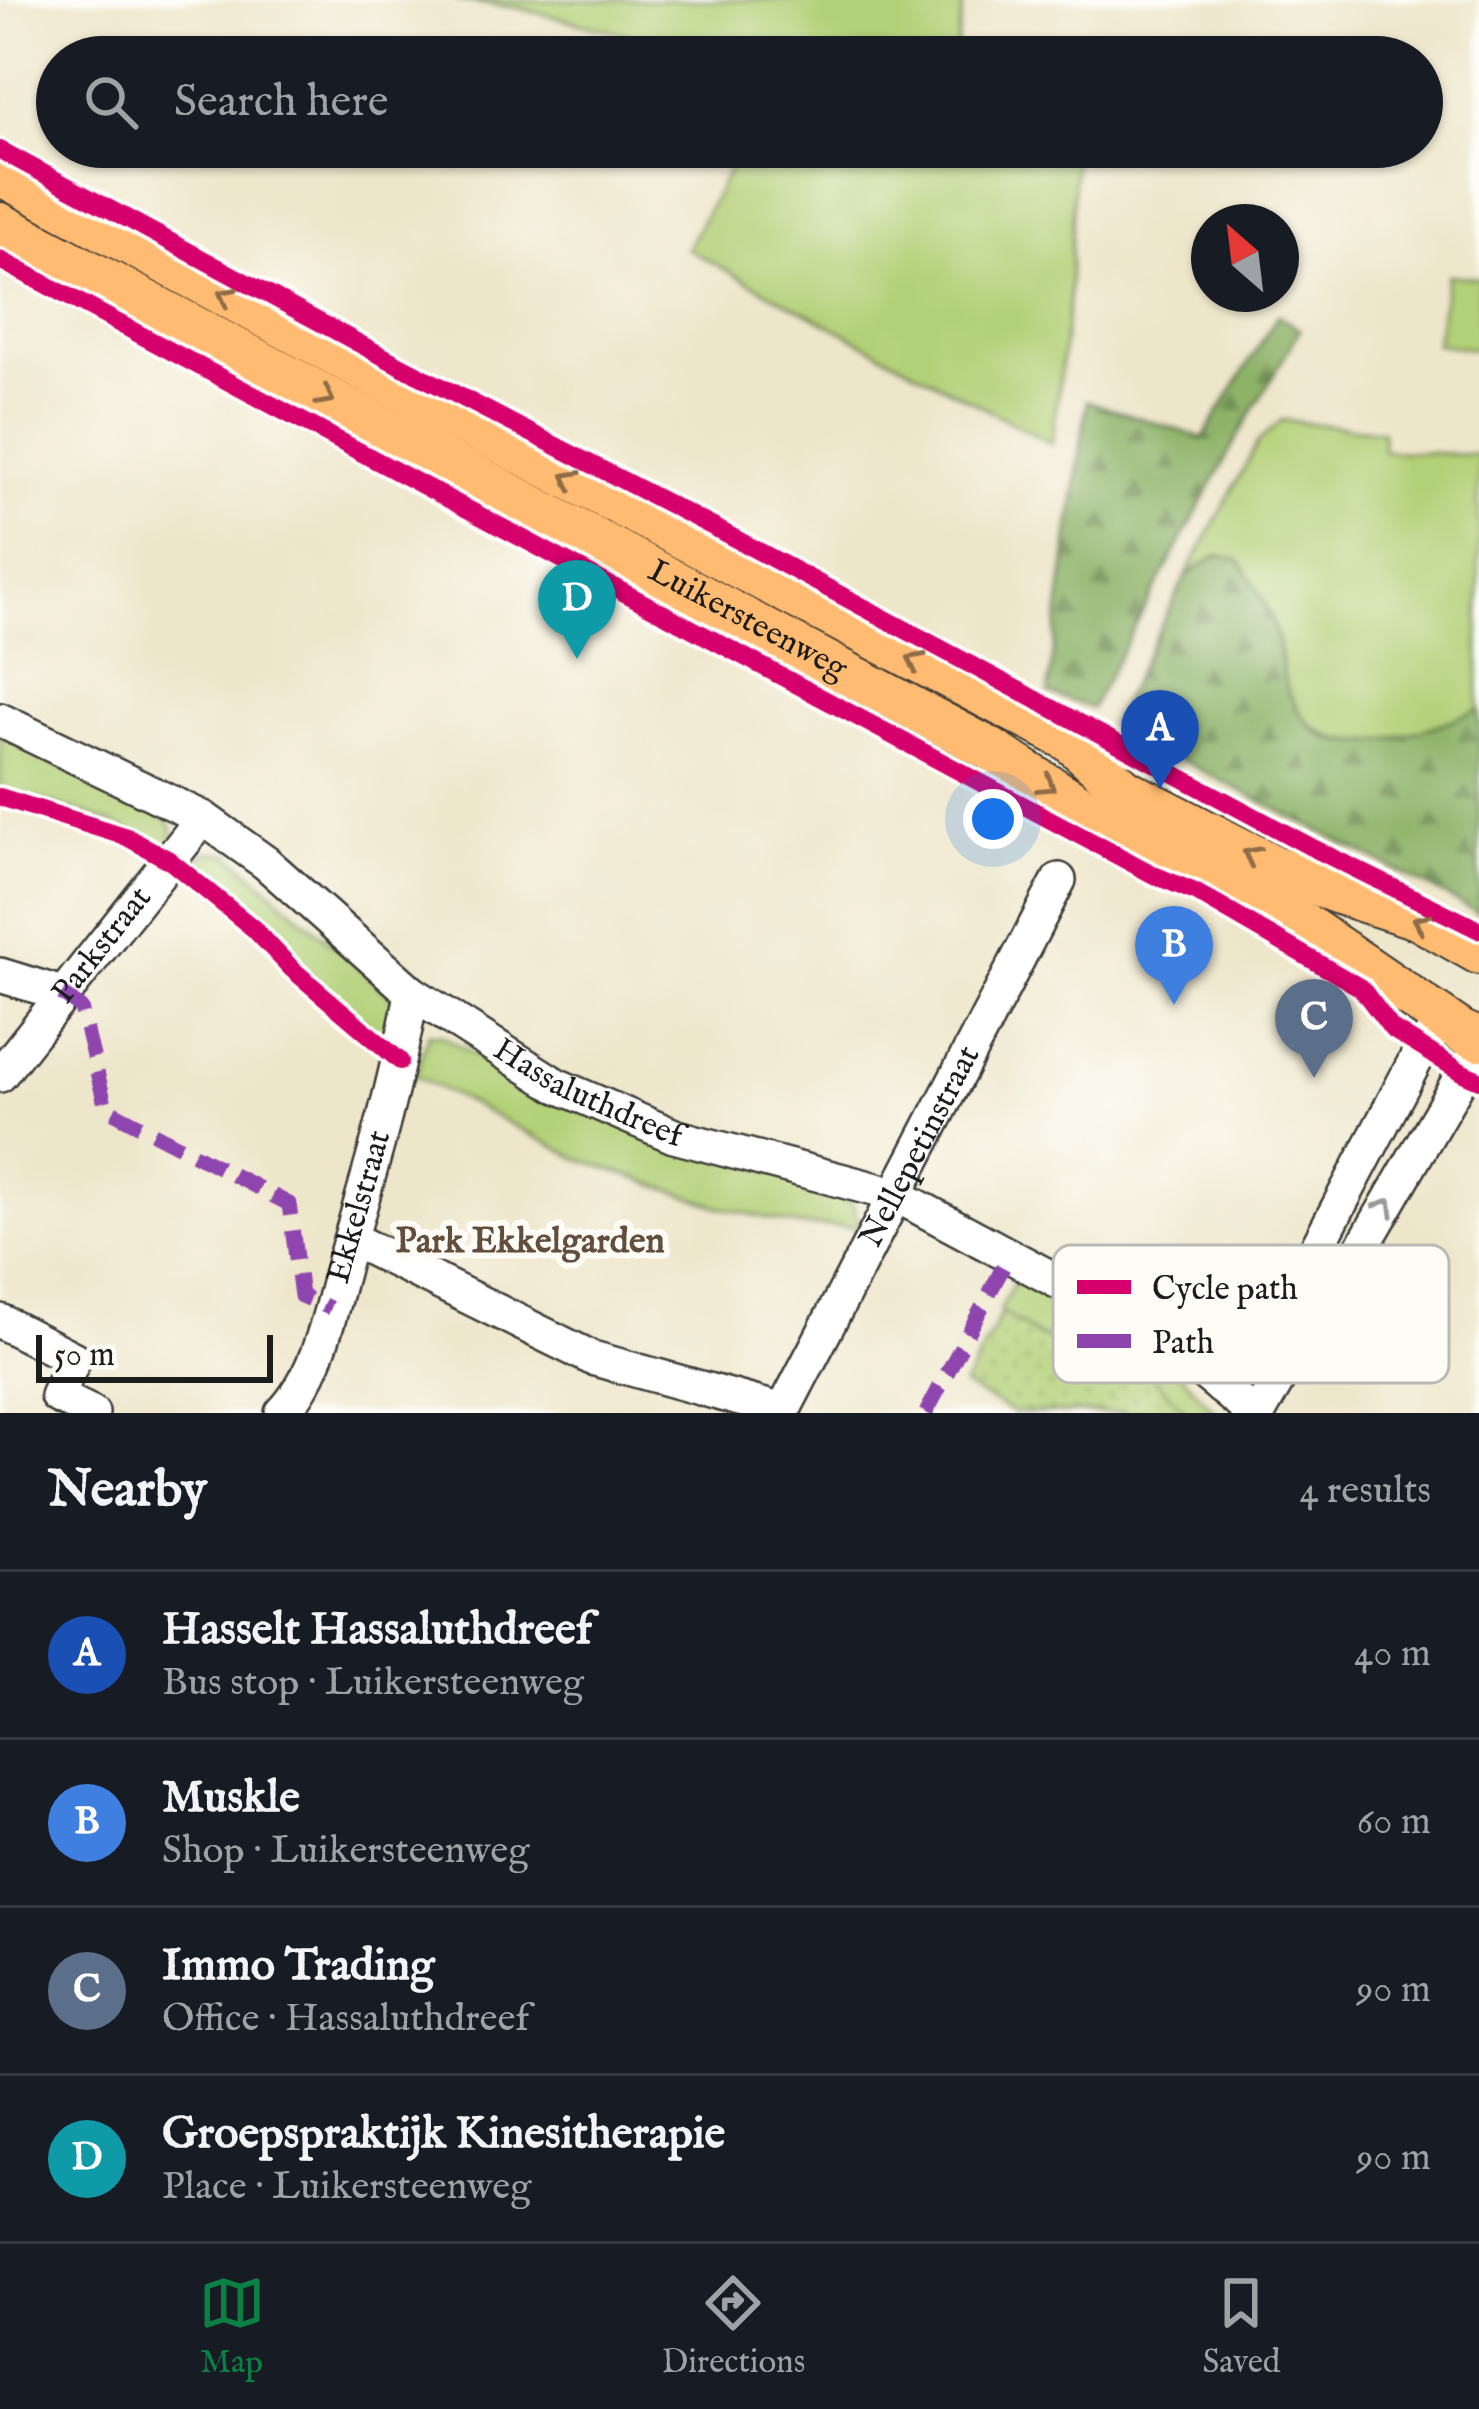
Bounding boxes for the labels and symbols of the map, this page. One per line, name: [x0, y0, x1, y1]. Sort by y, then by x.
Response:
north arrow: [1191, 204, 1299, 312]
one-way arrow: [217, 287, 238, 310]
one-way arrow: [314, 382, 336, 405]
one-way arrow: [561, 470, 582, 494]
street label: Luikersteenweg: [641, 550, 855, 691]
pin: D: [538, 560, 616, 659]
one-way arrow: [906, 652, 928, 675]
pin: A: [1121, 690, 1199, 789]
one-way arrow: [1033, 771, 1055, 793]
your location: [963, 789, 1023, 849]
one-way arrow: [1242, 846, 1264, 869]
street label: Parkstraat: [43, 878, 161, 1013]
pin: B: [1135, 906, 1213, 1005]
one-way arrow: [1412, 913, 1433, 936]
pin: C: [1275, 979, 1353, 1078]
street label: Hassaluthdreef: [485, 1029, 692, 1160]
street label: Nellepetinstraat: [851, 1039, 990, 1255]
street label: Ekkelstraat: [318, 1126, 401, 1288]
one-way arrow: [1372, 1198, 1395, 1219]
district label: Park Ekkelgarden: [395, 1219, 665, 1265]
legend: [1053, 1245, 1449, 1383]
text: Cycle path: [1152, 1269, 1298, 1311]
text: Path: [1152, 1323, 1214, 1365]
scale bar: [36, 1329, 273, 1382]

